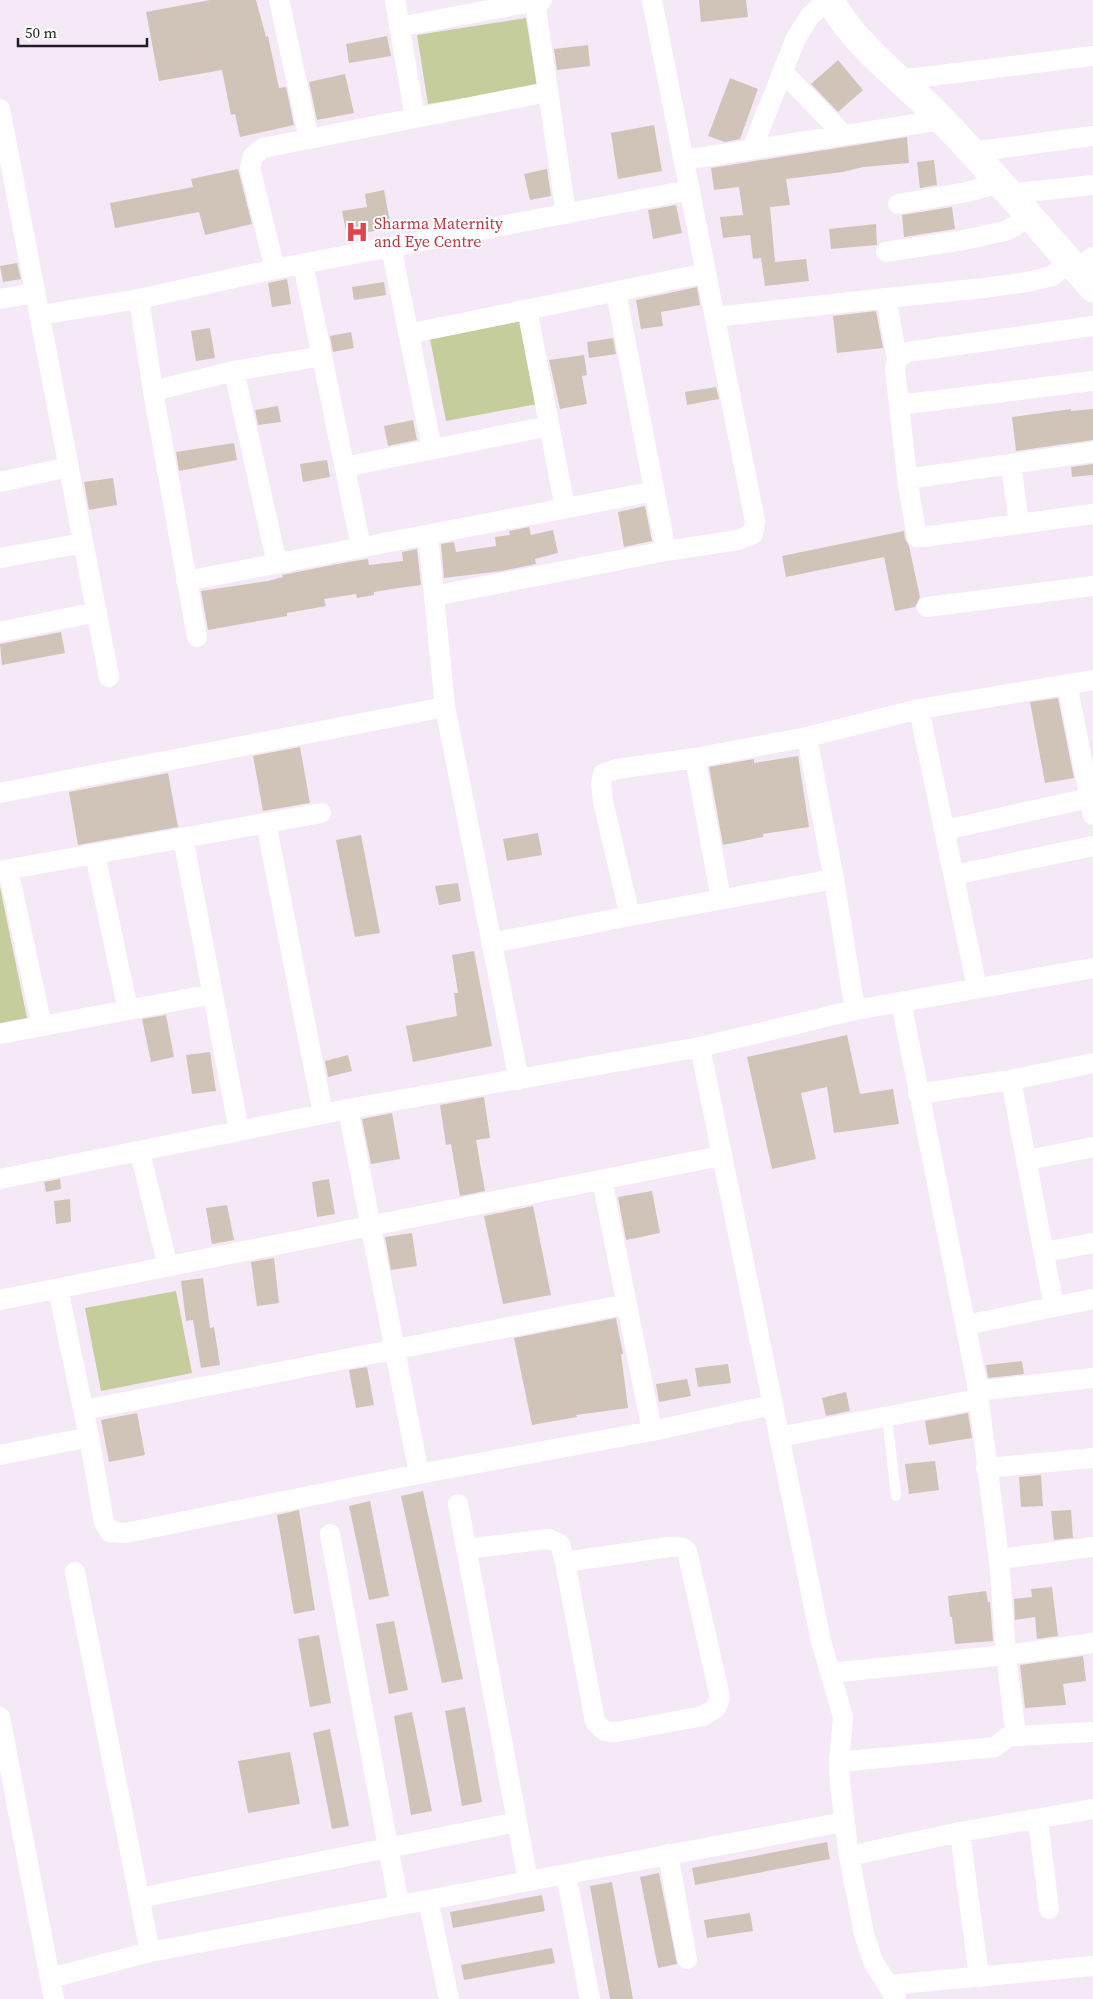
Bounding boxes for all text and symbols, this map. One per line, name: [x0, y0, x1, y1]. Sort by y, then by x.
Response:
scale bar: [18, 15, 146, 47]
text: 50 m: [25, 22, 57, 43]
place label: Sharma Maternity and Eye Centre: [374, 212, 504, 252]
hospital icon: Sharma Maternity and Eye Centre: [344, 219, 370, 245]

